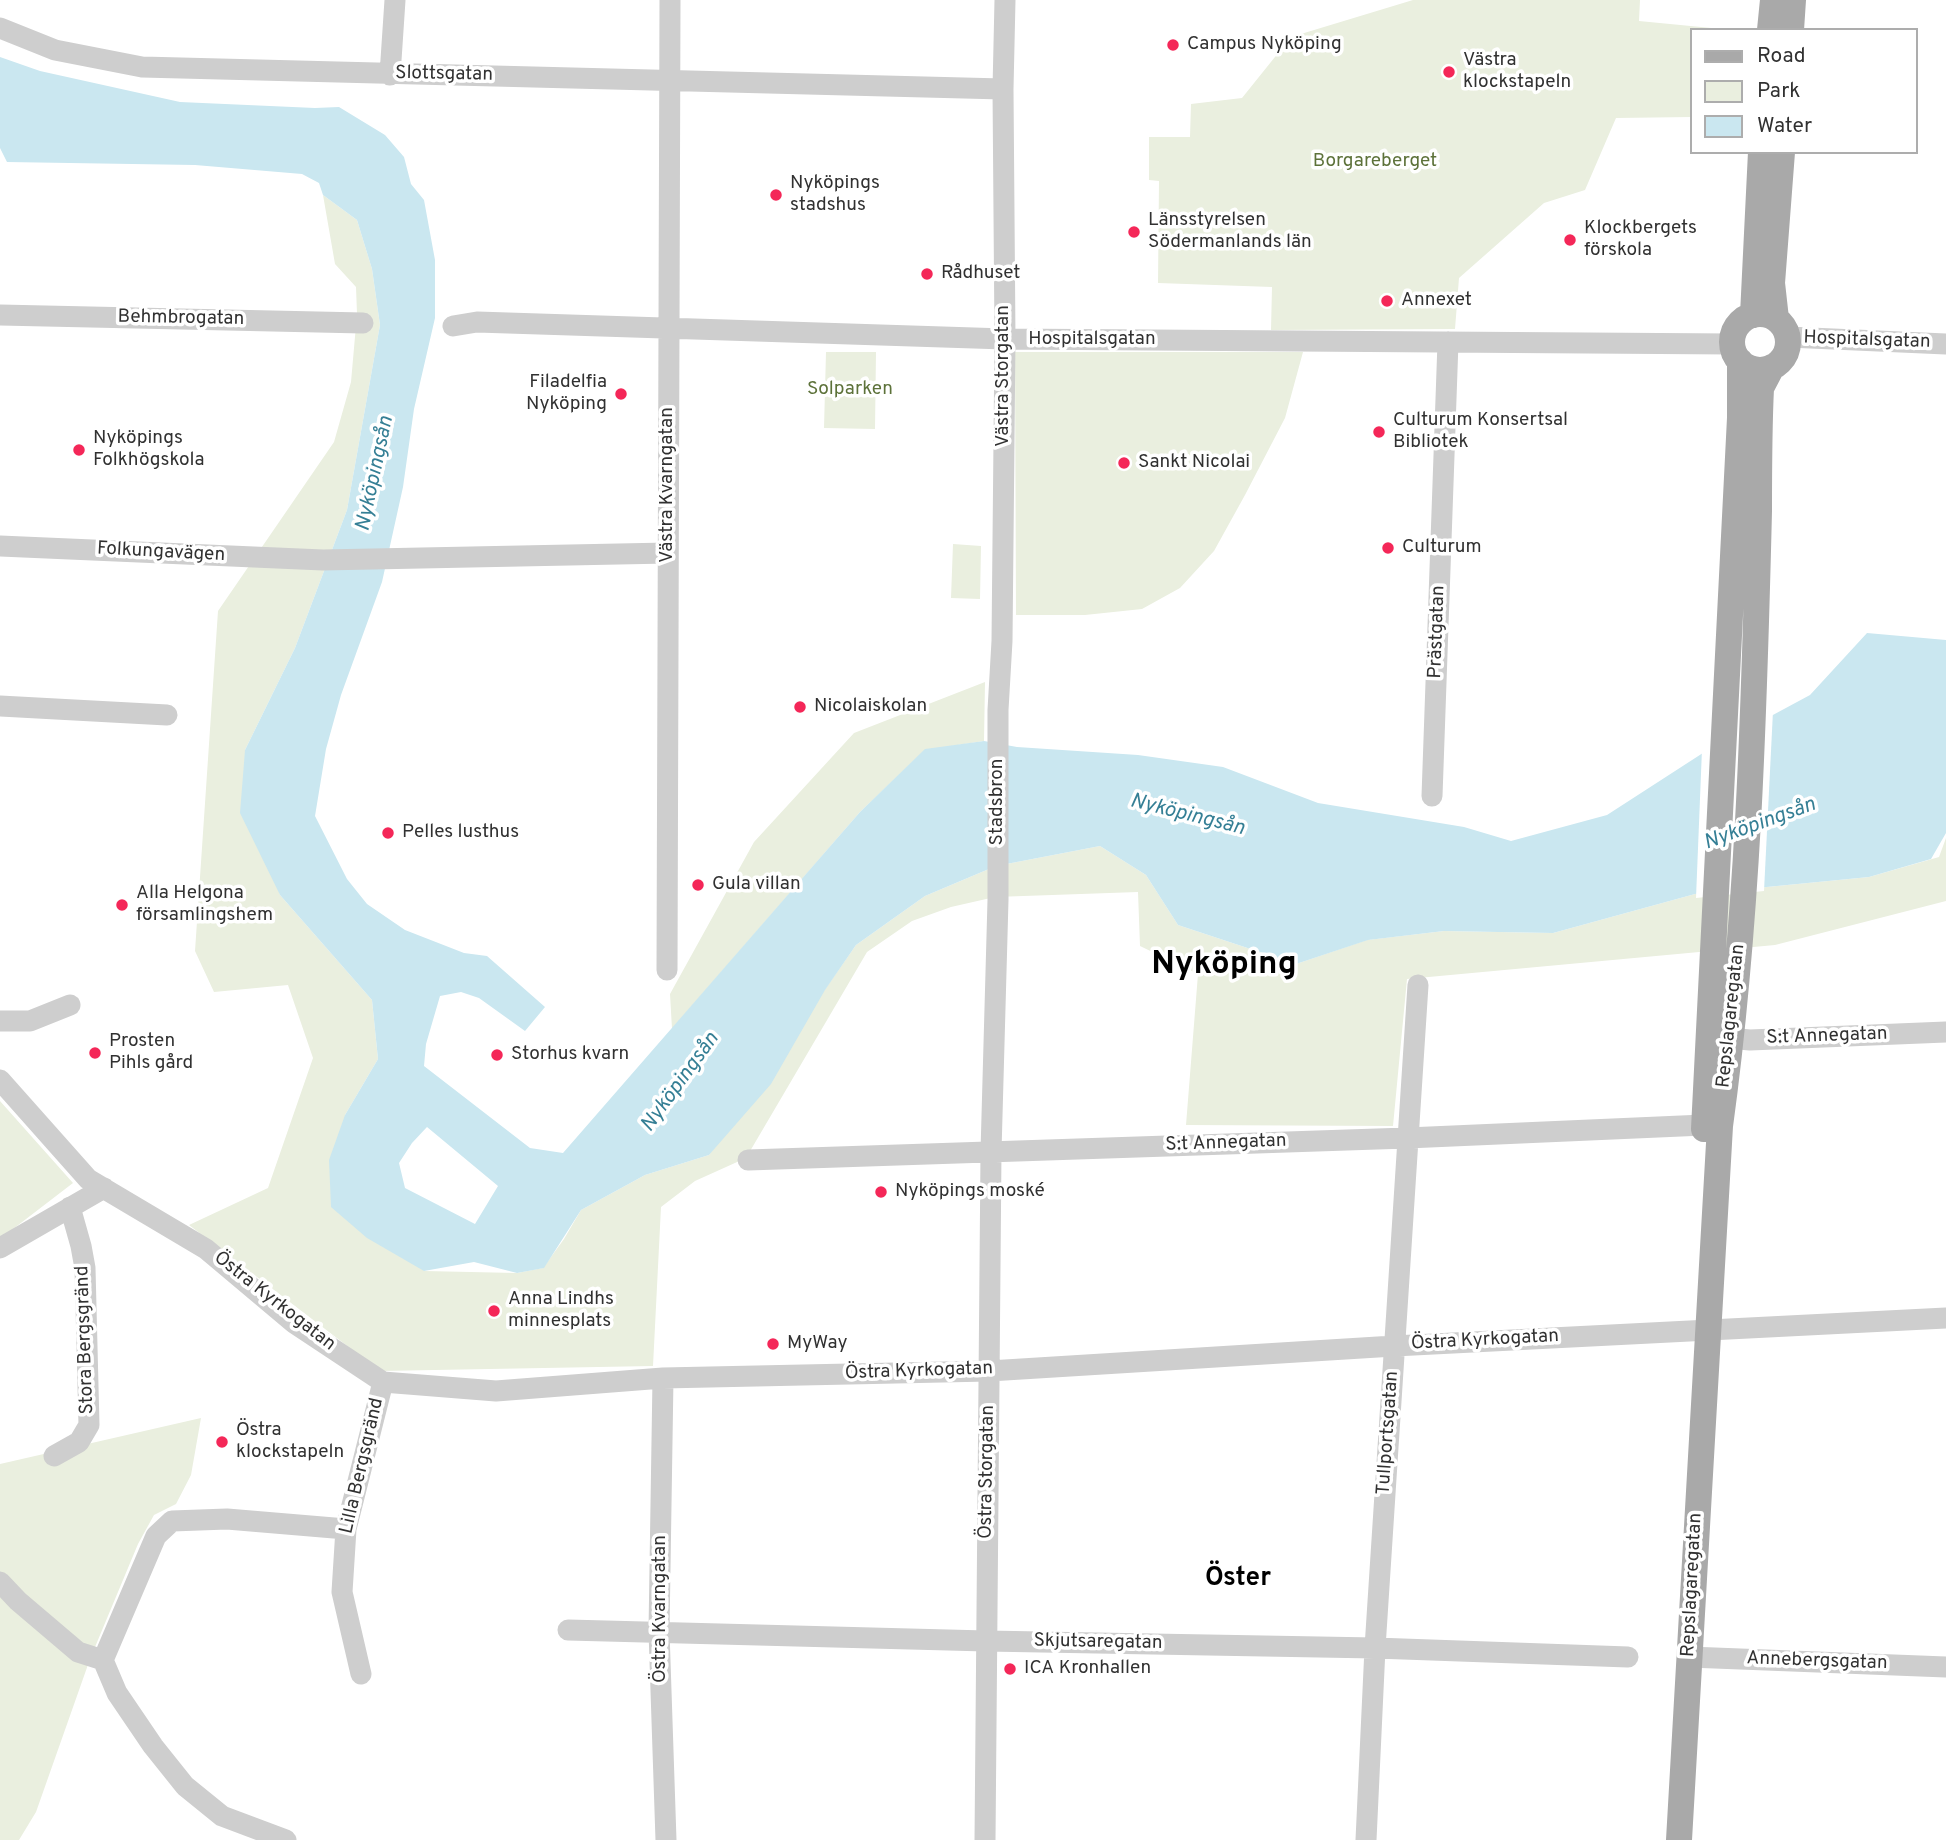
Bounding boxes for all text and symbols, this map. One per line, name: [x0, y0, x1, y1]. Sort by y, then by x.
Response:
legend: [1690, 28, 1918, 154]
place label: Campus Nyköping: [1187, 34, 1342, 56]
marker: Campus Nyköping: [1165, 37, 1181, 53]
text: Road: [1757, 43, 1806, 70]
place label: Västra klockstapeln: [1463, 50, 1571, 94]
street label: Slottsgatan: [395, 63, 493, 87]
marker: Västra klockstapeln: [1441, 64, 1457, 80]
text: Park: [1757, 78, 1800, 105]
text: Water: [1757, 113, 1812, 140]
park label: Borgareberget: [1313, 151, 1437, 173]
place label: Nyköpings stadshus: [790, 173, 880, 217]
marker: Nyköpings stadshus: [768, 187, 784, 203]
place label: Länsstyrelsen Södermanlands län: [1148, 210, 1312, 254]
place label: Klockbergets förskola: [1584, 218, 1697, 262]
marker: Länsstyrelsen Södermanlands län: [1126, 224, 1142, 240]
marker: Klockbergets förskola: [1562, 232, 1578, 248]
place label: Rådhuset: [941, 263, 1020, 285]
marker: Rådhuset: [919, 266, 935, 282]
place label: Annexet: [1401, 290, 1472, 312]
marker: Annexet: [1379, 293, 1395, 309]
street label: Västra Storgatan: [993, 305, 1015, 447]
street label: Behmbrogatan: [117, 306, 245, 332]
street label: Hospitalsgatan: [1803, 327, 1931, 355]
street label: Hospitalsgatan: [1028, 329, 1156, 351]
place label: Filadelfia Nyköping: [526, 372, 607, 416]
park label: Solparken: [807, 379, 893, 401]
marker: Filadelfia Nyköping: [613, 386, 629, 402]
street label: Västra Kvarngatan: [657, 407, 679, 563]
place label: Culturum Konsertsal Bibliotek: [1393, 410, 1568, 454]
water label: Nyköpingsån: [352, 414, 400, 534]
marker: Culturum Konsertsal Bibliotek: [1371, 424, 1387, 440]
place label: Nyköpings Folkhögskola: [93, 428, 205, 472]
marker: Nyköpings Folkhögskola: [71, 442, 87, 458]
place label: Sankt Nicolai: [1138, 452, 1250, 474]
marker: Sankt Nicolai: [1116, 455, 1132, 471]
place label: Culturum: [1402, 537, 1482, 559]
street label: Folkungavägen: [96, 538, 226, 568]
marker: Culturum: [1380, 540, 1396, 556]
street label: Prästgatan: [1425, 585, 1451, 679]
place label: Nicolaiskolan: [814, 696, 927, 718]
marker: Nicolaiskolan: [792, 699, 808, 715]
street label: Stadsbron: [987, 759, 1009, 845]
water label: Nyköpingsån: [1127, 790, 1247, 842]
water label: Nyköpingsån: [1701, 793, 1819, 857]
place label: Pelles lusthus: [402, 822, 519, 844]
marker: Pelles lusthus: [380, 825, 396, 841]
place label: Gula villan: [712, 874, 801, 896]
marker: Gula villan: [690, 877, 706, 893]
place label: Alla Helgona församlingshem: [136, 883, 273, 927]
marker: Alla Helgona församlingshem: [114, 897, 130, 913]
street label: Repslagaregatan: [1713, 943, 1751, 1089]
district label: Nyköping: [1151, 946, 1297, 986]
street label: S:t Annegatan: [1766, 1023, 1888, 1051]
water label: Nyköpingsån: [636, 1028, 726, 1138]
place label: Prosten Pihls gård: [109, 1031, 193, 1075]
place label: Storhus kvarn: [511, 1044, 629, 1066]
marker: Prosten Pihls gård: [87, 1045, 103, 1061]
marker: Storhus kvarn: [489, 1047, 505, 1063]
street label: S:t Annegatan: [1165, 1130, 1287, 1158]
place label: Nyköpings moské: [895, 1181, 1045, 1203]
marker: Nyköpings moské: [873, 1184, 889, 1200]
street label: Östra Kyrkogatan: [209, 1247, 339, 1357]
street label: Stora Bergsgränd: [72, 1265, 100, 1415]
place label: Anna Lindhs minnesplats: [508, 1289, 614, 1333]
marker: Anna Lindhs minnesplats: [486, 1303, 502, 1319]
street label: Östra Kyrkogatan: [1410, 1326, 1560, 1356]
place label: MyWay: [787, 1333, 848, 1355]
marker: MyWay: [765, 1336, 781, 1352]
street label: Östra Kyrkogatan: [845, 1358, 993, 1386]
street label: Tullportsgatan: [1373, 1370, 1405, 1496]
street label: Lilla Bergsgränd: [336, 1396, 390, 1536]
street label: Östra Storgatan: [975, 1405, 1001, 1539]
place label: Östra klockstapeln: [236, 1420, 344, 1464]
marker: Östra klockstapeln: [214, 1434, 230, 1450]
street label: Repslagaregatan: [1678, 1512, 1708, 1658]
street label: Östra Kvarngatan: [650, 1535, 672, 1683]
district label: Öster: [1205, 1564, 1271, 1596]
street label: Skjutsaregatan: [1033, 1630, 1163, 1656]
street label: Annebergsgatan: [1746, 1648, 1888, 1676]
place label: ICA Kronhallen: [1024, 1658, 1151, 1680]
marker: ICA Kronhallen: [1002, 1661, 1018, 1677]

